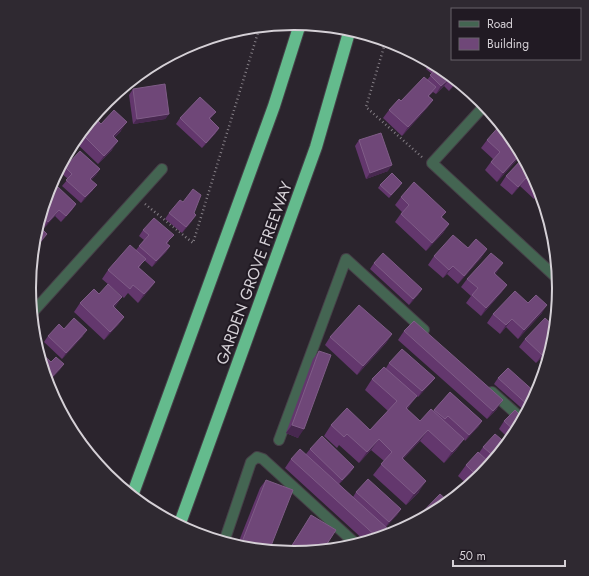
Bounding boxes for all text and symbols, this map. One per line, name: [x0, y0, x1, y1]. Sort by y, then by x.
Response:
legend: [451, 8, 581, 60]
text: Road: [487, 15, 513, 33]
text: Building: [487, 35, 529, 53]
street label: GARDEN GROVE FREEWAY: [210, 178, 298, 368]
scale bar: [453, 542, 565, 568]
text: 50 m: [459, 547, 486, 565]

